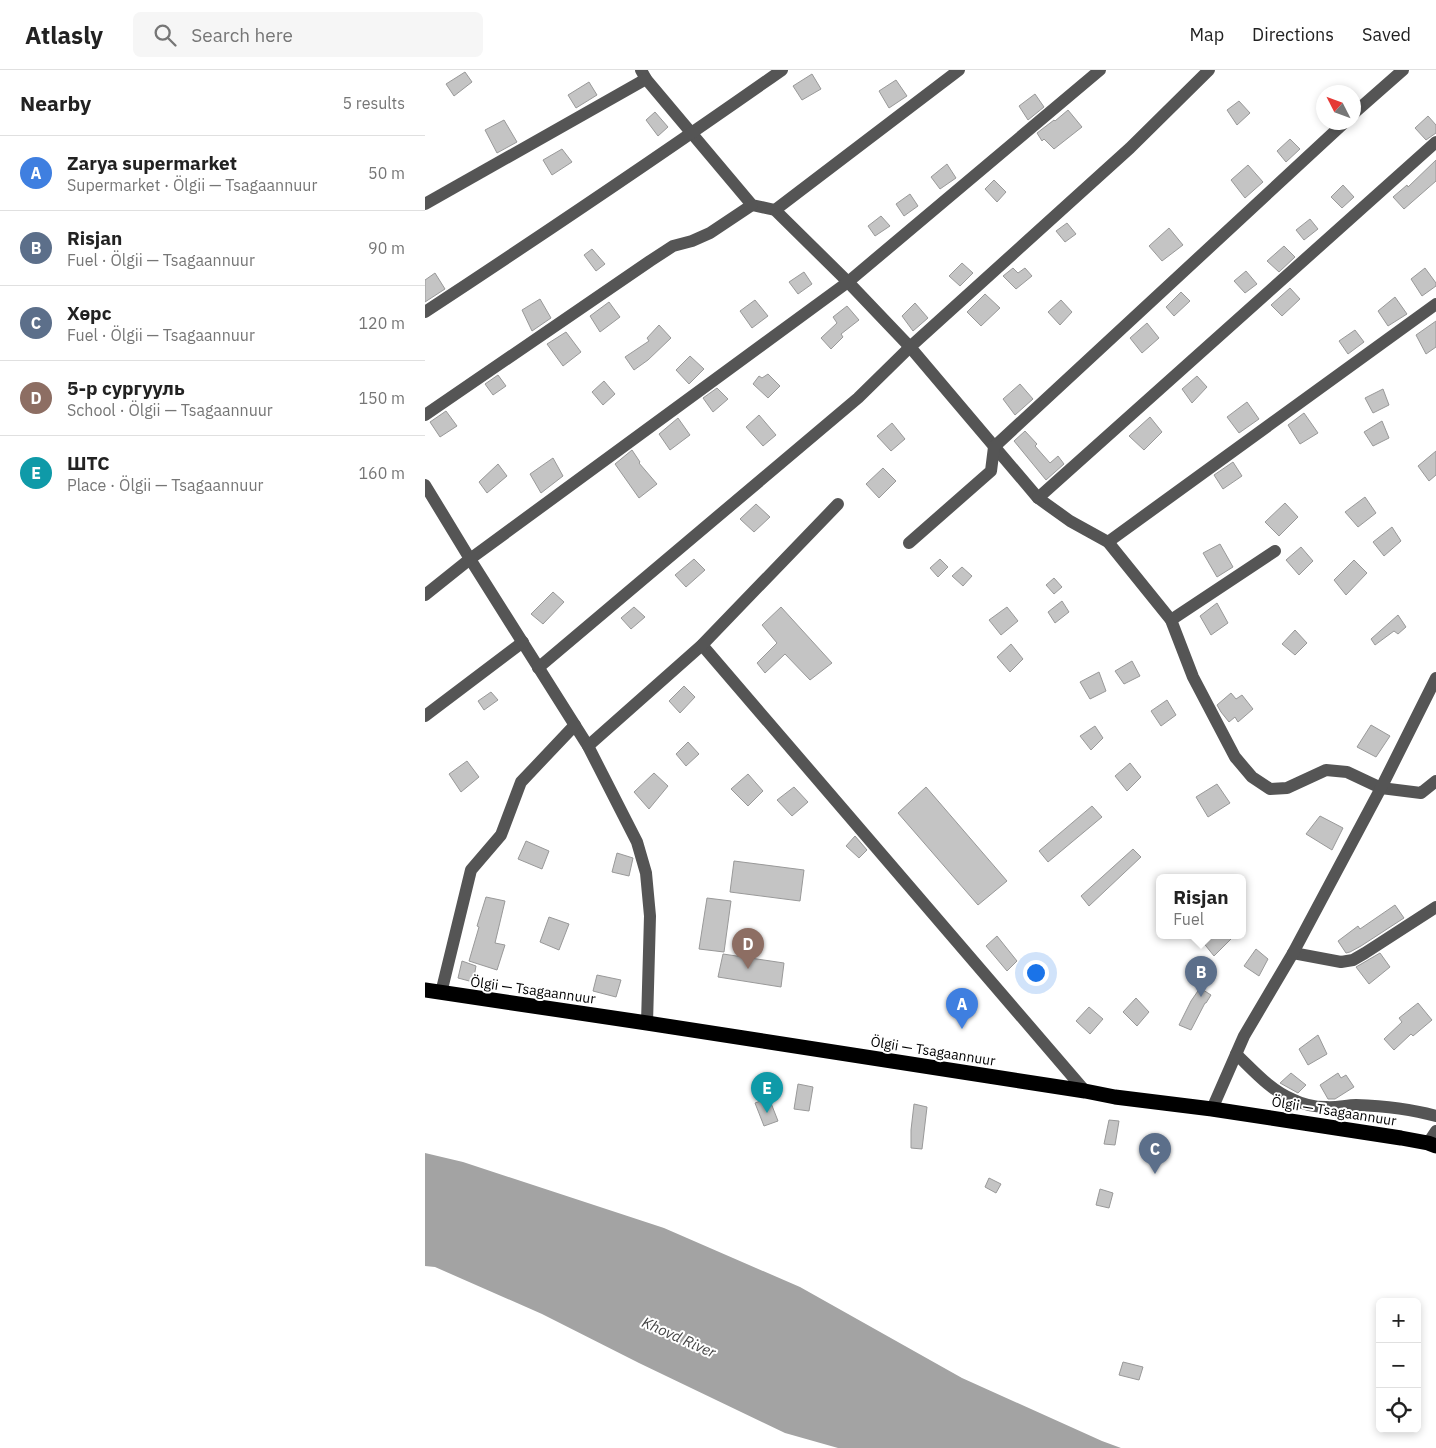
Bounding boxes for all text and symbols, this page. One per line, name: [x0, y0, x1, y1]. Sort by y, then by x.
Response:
search box: [133, 12, 483, 57]
text: Atlasly: [25, 19, 103, 51]
icon: search: [151, 21, 179, 49]
text: Search here: [191, 23, 293, 47]
text: Map: [1189, 23, 1224, 46]
text: Directions: [1252, 23, 1334, 46]
text: Saved: [1362, 23, 1411, 46]
north arrow: [1316, 85, 1361, 130]
text: Nearby: [20, 89, 91, 117]
text: 5 results: [342, 93, 405, 113]
text: Zarya supermarket: [67, 151, 237, 175]
text: A: [31, 163, 41, 183]
text: 50 m: [368, 163, 405, 183]
text: Supermarket · Ölgii — Tsagaannuur: [67, 175, 317, 195]
text: Risjan: [67, 226, 122, 250]
text: B: [31, 238, 41, 258]
text: 90 m: [368, 238, 405, 258]
text: Fuel · Ölgii — Tsagaannuur: [67, 250, 255, 270]
text: Хөрс: [67, 301, 112, 325]
text: C: [31, 313, 41, 333]
text: 120 m: [358, 313, 405, 333]
text: Fuel · Ölgii — Tsagaannuur: [67, 325, 255, 345]
text: 5-р сургууль: [67, 376, 185, 400]
text: D: [30, 388, 42, 408]
text: 150 m: [358, 388, 405, 408]
text: School · Ölgii — Tsagaannuur: [67, 400, 273, 420]
text: ШТС: [67, 451, 110, 475]
text: E: [31, 463, 41, 483]
text: 160 m: [358, 463, 405, 483]
text: Place · Ölgii — Tsagaannuur: [67, 475, 263, 495]
popup: [1156, 874, 1246, 939]
text: Risjan: [1173, 885, 1229, 909]
text: Fuel: [1173, 909, 1204, 929]
pin: D: [732, 928, 764, 969]
pin: B: [1185, 956, 1217, 997]
your location: [1023, 960, 1049, 986]
street label: Ölgii — Tsagaannuur: [469, 972, 597, 1008]
pin: A: [946, 988, 978, 1029]
street label: Ölgii — Tsagaannuur: [869, 1032, 997, 1070]
pin: E: [751, 1072, 783, 1113]
street label: Ölgii — Tsagaannuur: [1270, 1092, 1398, 1130]
pin: C: [1139, 1133, 1171, 1174]
map controls: [1376, 1298, 1421, 1433]
button: +: [1376, 1298, 1421, 1343]
water label: Khovd River: [639, 1312, 719, 1362]
button: −: [1376, 1343, 1421, 1388]
button: locate: [1376, 1388, 1421, 1433]

